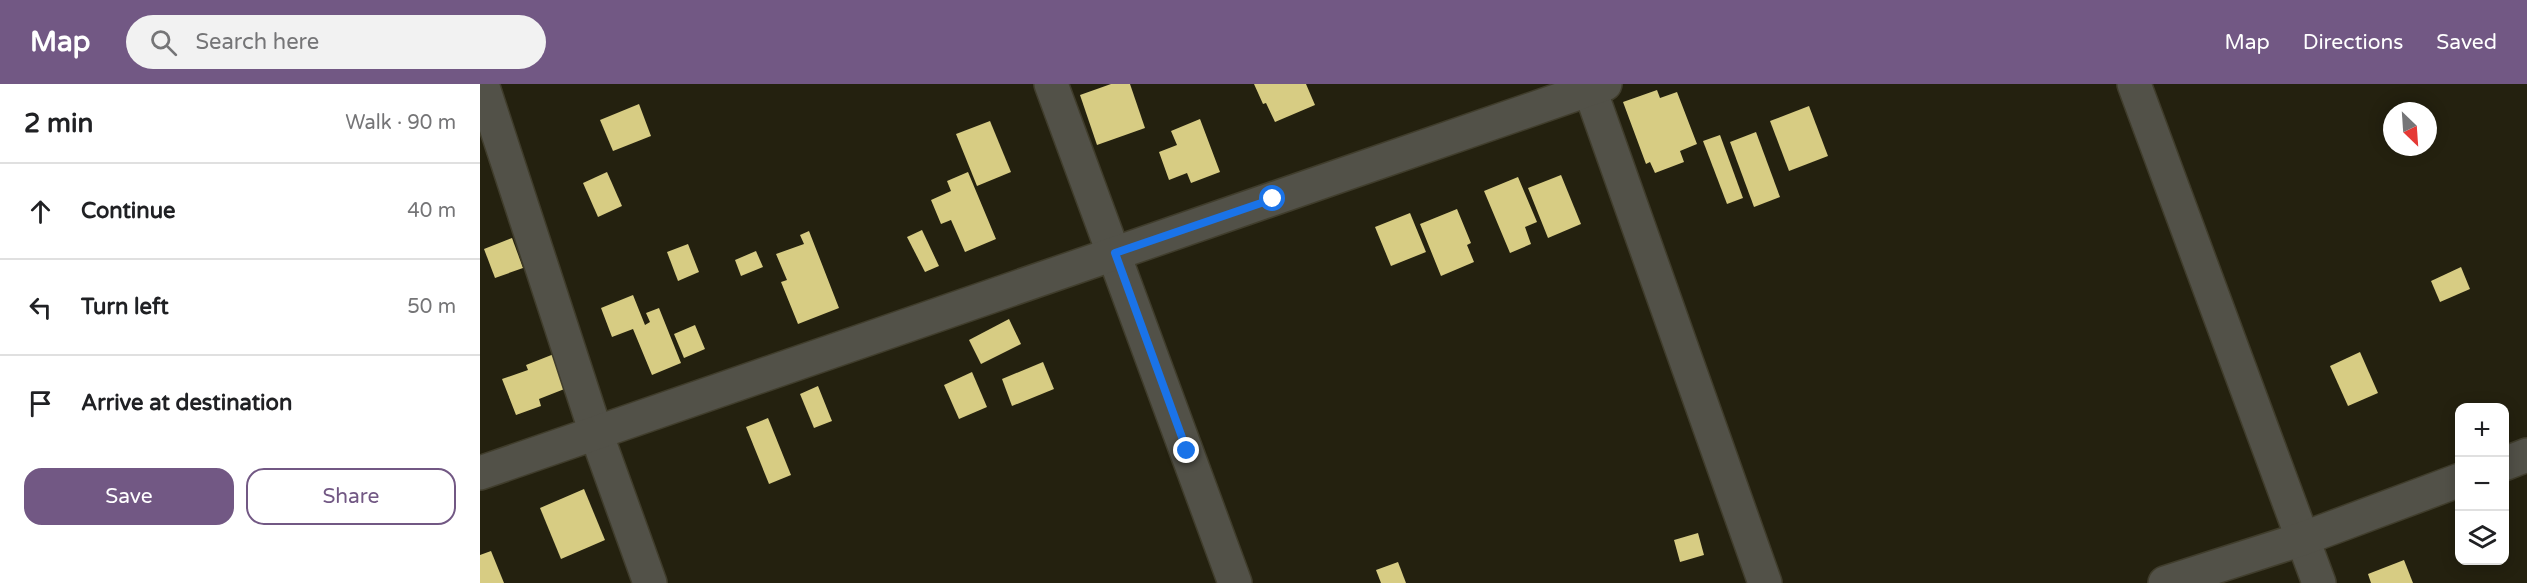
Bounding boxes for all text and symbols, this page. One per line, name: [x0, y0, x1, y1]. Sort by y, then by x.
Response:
search box: [126, 15, 546, 69]
text: Map: [30, 25, 90, 59]
icon: search: [147, 26, 180, 59]
text: Search here: [195, 29, 319, 55]
text: Map: [2224, 30, 2270, 55]
text: Directions: [2303, 30, 2403, 55]
text: Saved: [2436, 30, 2497, 55]
north arrow: [2383, 102, 2437, 156]
text: 2 min: [24, 108, 93, 139]
text: Walk · 90 m: [345, 111, 456, 135]
route start: [1259, 185, 1285, 211]
icon: ahead: [24, 195, 57, 228]
text: Continue: [81, 198, 176, 224]
text: 40 m: [407, 199, 456, 223]
icon: left: [24, 291, 57, 324]
text: Turn left: [81, 294, 169, 320]
text: 50 m: [407, 295, 456, 319]
icon: arrive: [24, 387, 57, 420]
text: Arrive at destination: [81, 390, 292, 416]
map controls: [2455, 403, 2509, 565]
button: +: [2455, 403, 2509, 457]
route end: [1173, 437, 1199, 463]
button: −: [2455, 457, 2509, 511]
button: Save: [24, 468, 234, 525]
button: Share: [246, 468, 456, 525]
button: layers: [2455, 511, 2509, 565]

